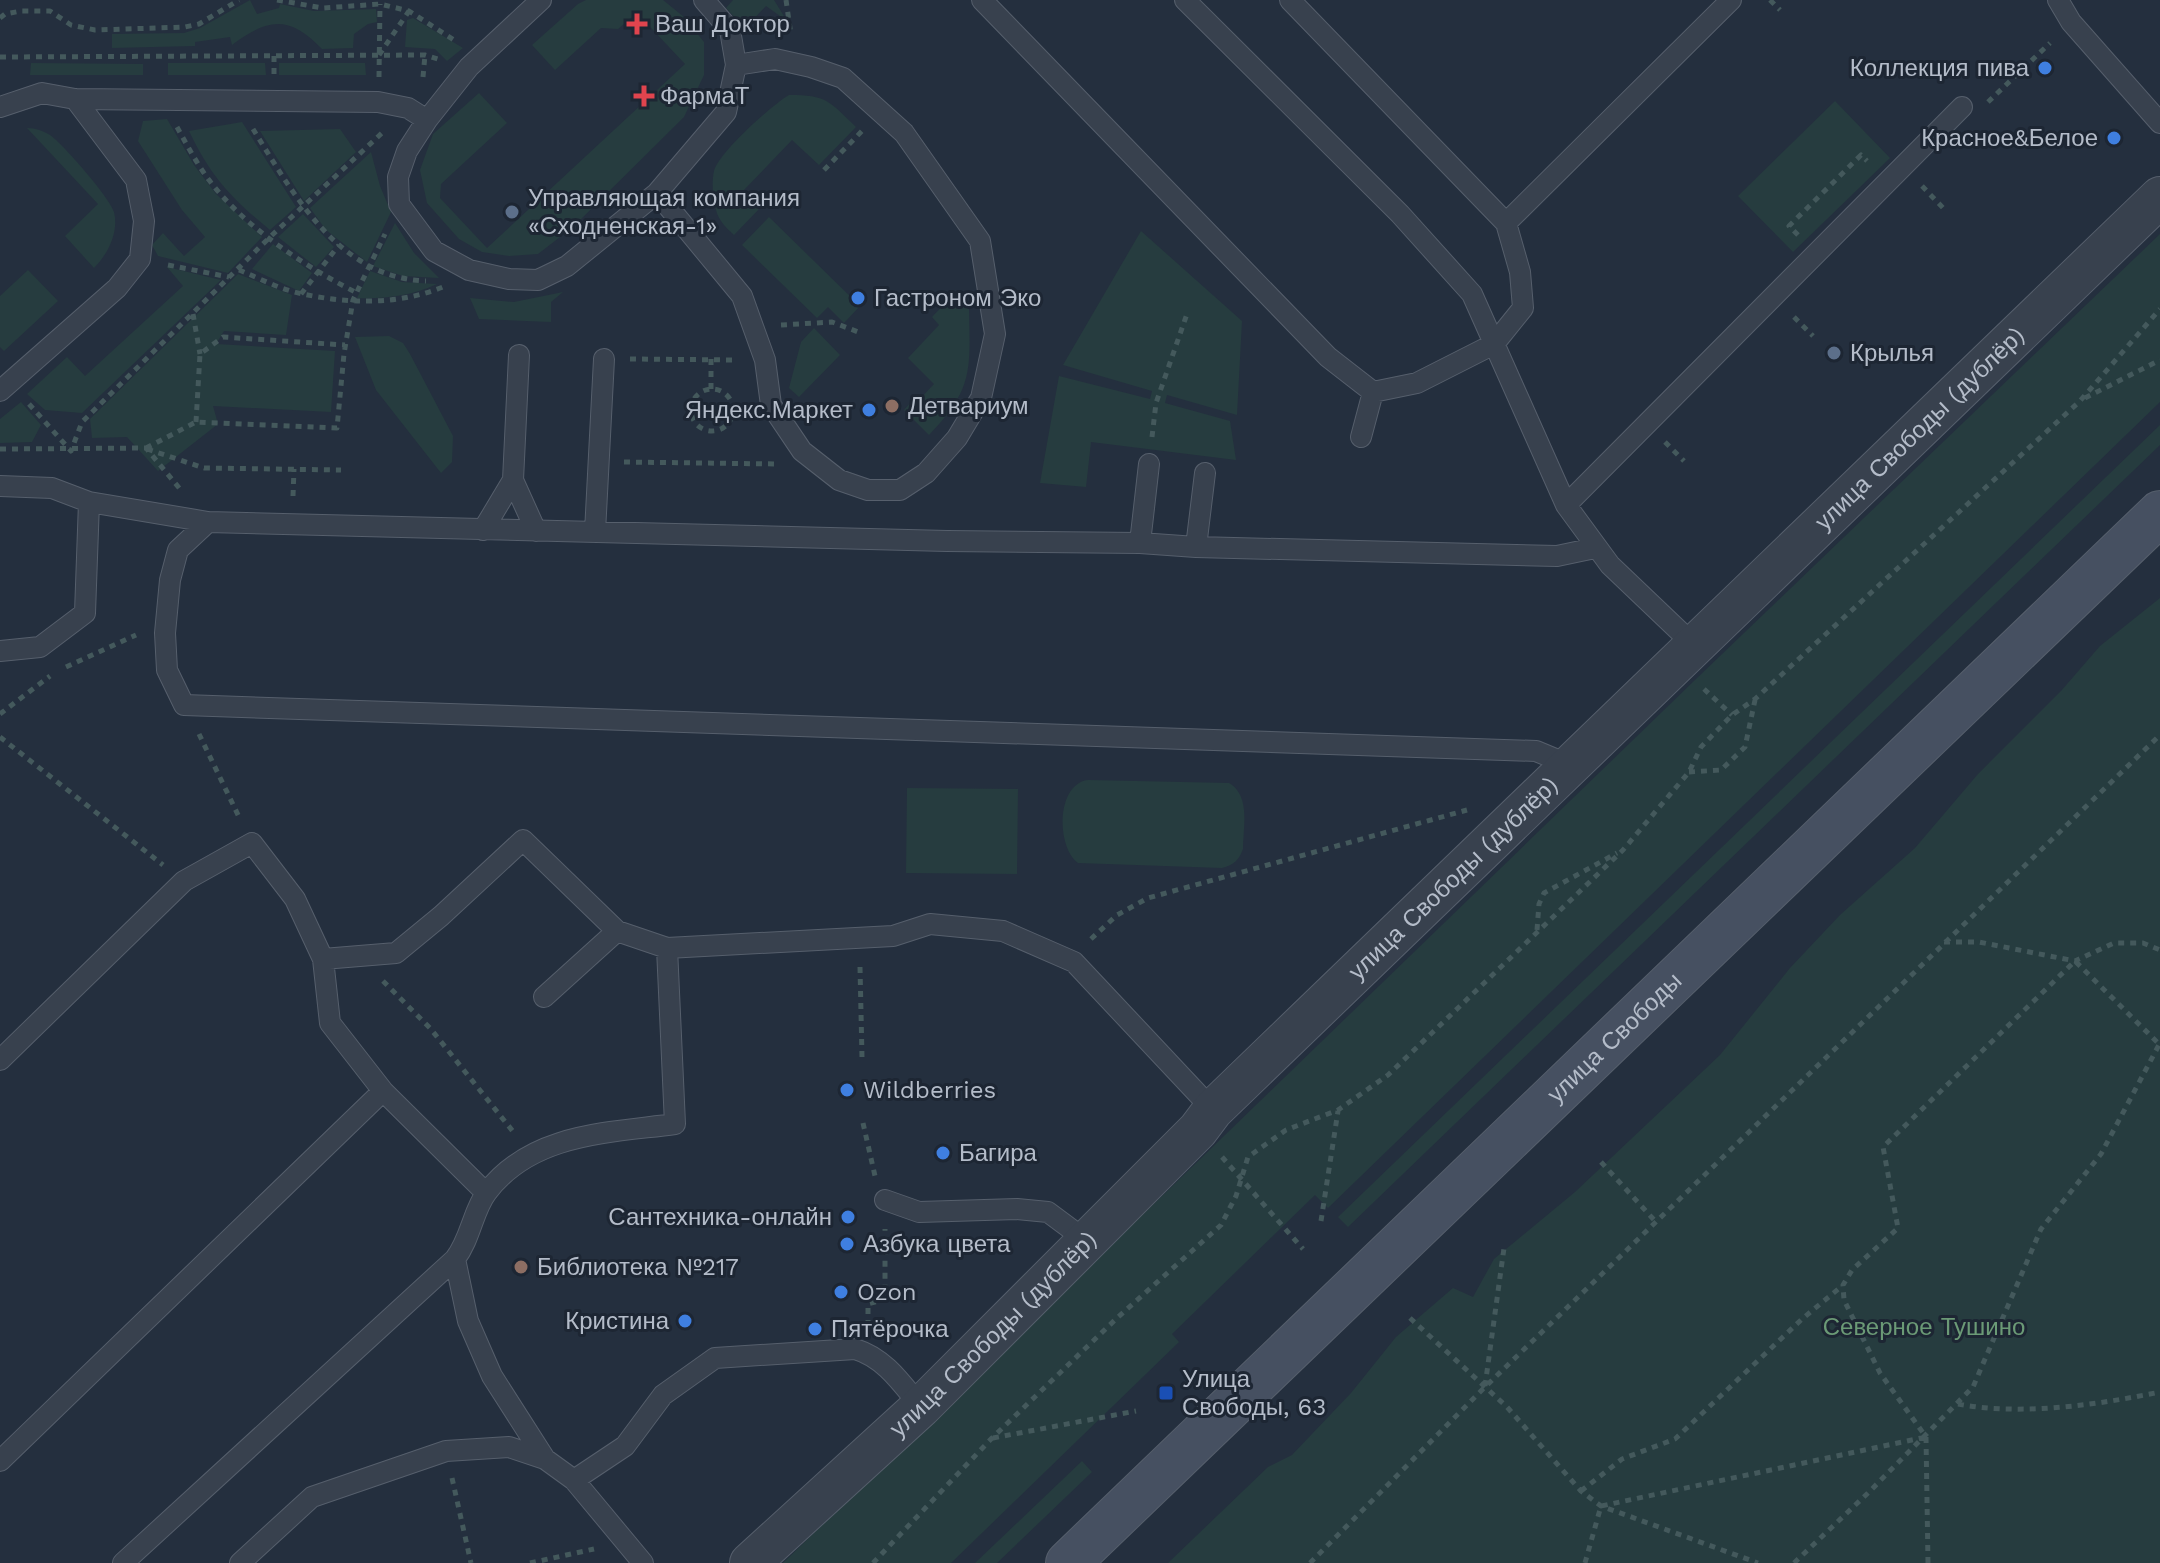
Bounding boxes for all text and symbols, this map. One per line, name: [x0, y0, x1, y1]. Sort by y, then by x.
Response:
place label: Ваш Доктор: [655, 10, 790, 38]
marker: Ваш Доктор: [626, 13, 648, 35]
place label: Коллекция пива: [1850, 54, 2030, 82]
marker: Коллекция пива: [2036, 59, 2054, 77]
place label: ФармаТ: [660, 82, 750, 110]
marker: ФармаТ: [635, 87, 653, 105]
place label: Красное&Белое: [1921, 124, 2098, 152]
marker: Красное&Белое: [2105, 129, 2123, 147]
place label: Управляющая компания «Сходненская-1»: [528, 184, 800, 240]
marker: Управляющая компания «Сходненская-1»: [503, 203, 521, 221]
place label: Гастроном Эко: [874, 284, 1041, 312]
marker: Гастроном Эко: [849, 289, 867, 307]
street label: улица Свободы (дублёр): [1809, 321, 2030, 536]
place label: Крылья: [1850, 339, 1934, 367]
marker: Крылья: [1825, 344, 1843, 362]
place label: Детвариум: [908, 392, 1029, 420]
place label: Яндекс.Маркет: [685, 396, 853, 424]
marker: Детвариум: [883, 397, 901, 415]
marker: Яндекс.Маркет: [860, 401, 878, 419]
street label: улица Свободы (дублёр): [1343, 771, 1564, 986]
street label: улица Свободы: [1542, 967, 1687, 1108]
place label: Wildberries: [863, 1076, 996, 1104]
marker: Wildberries: [838, 1081, 856, 1099]
place label: Багира: [959, 1139, 1038, 1167]
marker: Багира: [934, 1144, 952, 1162]
place label: Сантехника-онлайн: [608, 1203, 832, 1231]
marker: Сантехника-онлайн: [839, 1208, 857, 1226]
street label: улица Свободы (дублёр): [884, 1226, 1102, 1443]
place label: Азбука цвета: [863, 1230, 1011, 1258]
marker: Азбука цвета: [838, 1235, 856, 1253]
place label: Библиотека №217: [537, 1253, 739, 1281]
marker: Библиотека №217: [512, 1258, 530, 1276]
place label: Ozon: [857, 1278, 917, 1306]
marker: Ozon: [832, 1283, 850, 1301]
place label: Кристина: [565, 1307, 670, 1335]
marker: Кристина: [676, 1312, 694, 1330]
park label: Северное Тушино: [1823, 1313, 2025, 1341]
place label: Пятёрочка: [831, 1315, 949, 1343]
marker: Пятёрочка: [806, 1320, 824, 1338]
place label: Улица Свободы, 63: [1182, 1365, 1326, 1421]
marker: Улица Свободы, 63: [1157, 1384, 1175, 1402]

